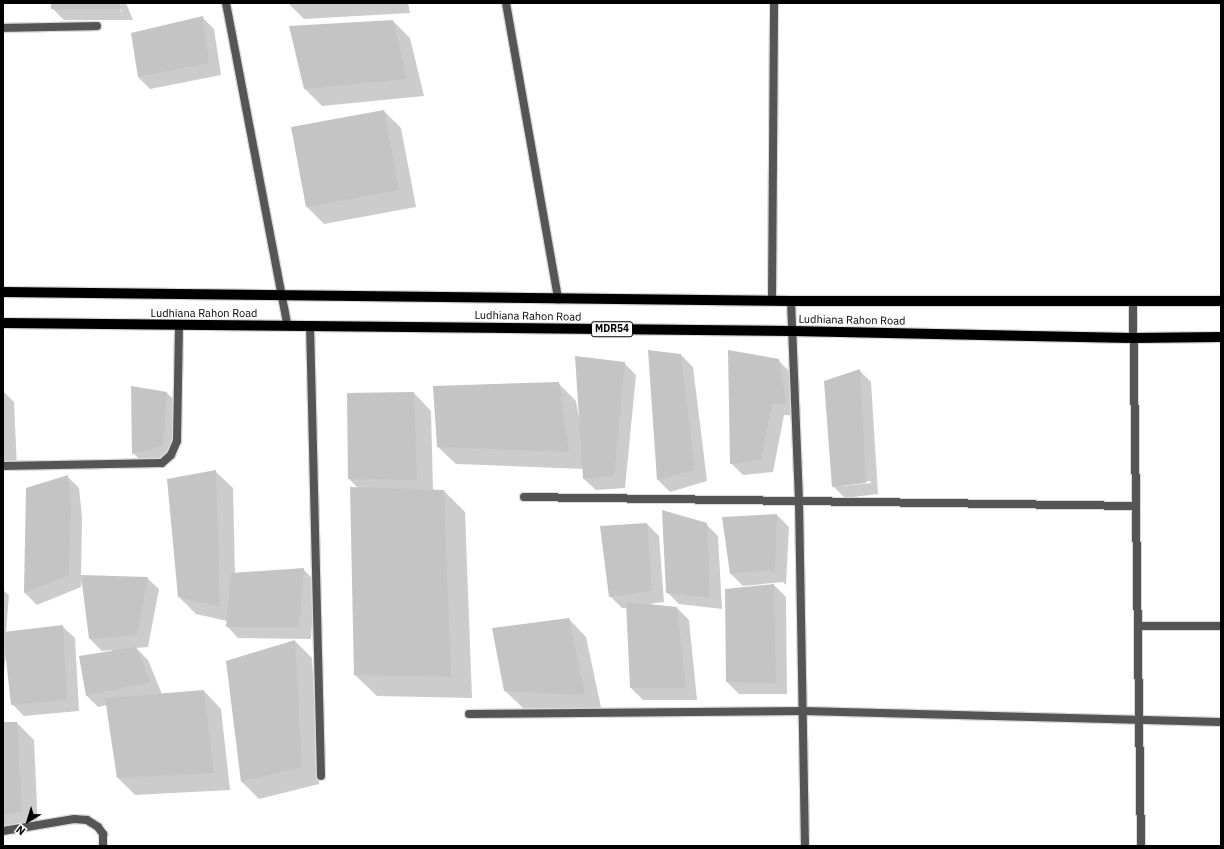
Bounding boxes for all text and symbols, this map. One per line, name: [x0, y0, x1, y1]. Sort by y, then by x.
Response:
street label: Ludhiana Rahon Road: [151, 306, 257, 320]
street label: Ludhiana Rahon Road: [474, 308, 582, 324]
street label: Ludhiana Rahon Road: [798, 312, 906, 328]
road number: MDR54: [591, 321, 633, 337]
north arrow: [8, 801, 48, 841]
text: N: [13, 822, 28, 838]

